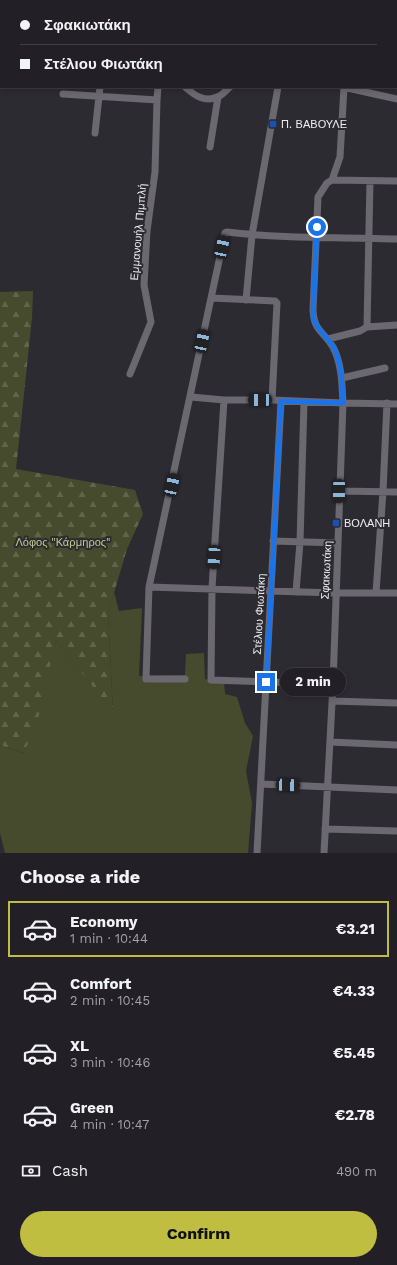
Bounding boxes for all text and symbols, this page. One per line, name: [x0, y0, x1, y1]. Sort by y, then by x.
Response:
text: Σφακιωτάκη: [44, 16, 131, 34]
text: Στέλιου Φιωτάκη: [44, 55, 163, 73]
place label: Π. ΒΑΒΟΥΛΕ: [281, 118, 347, 131]
marker: Π. ΒΑΒΟΥΛΕ: [268, 119, 278, 129]
street label: Εµµανουήλ Πιµπλή: [128, 183, 149, 281]
route start: [308, 218, 326, 236]
car: [214, 234, 230, 260]
car: [194, 328, 210, 354]
car: [248, 394, 272, 406]
car: [164, 472, 180, 498]
car: [333, 479, 345, 503]
place label: ΒΟΛΑΝΗ: [344, 517, 390, 530]
marker: ΒΟΛΑΝΗ: [331, 518, 341, 528]
park label: Λόφος "Κάρμηρος": [15, 536, 111, 549]
street label: Σφακιωτάκη: [318, 540, 335, 600]
car: [207, 545, 221, 569]
street label: Στέλιου Φιωτάκη: [251, 573, 268, 655]
callout: 2 min: [280, 668, 346, 696]
route end: [257, 673, 275, 691]
text: 2 min: [295, 674, 331, 689]
car: [276, 779, 300, 791]
text: Choose a ride: [20, 866, 140, 887]
icon: car: [22, 911, 58, 947]
text: Economy: [70, 913, 137, 931]
text: €3.21: [336, 920, 375, 938]
text: 1 min · 10:44: [70, 931, 148, 946]
icon: car: [22, 973, 58, 1009]
text: Comfort: [70, 975, 131, 993]
text: €4.33: [333, 982, 375, 1000]
text: 2 min · 10:45: [70, 993, 150, 1008]
icon: car: [22, 1035, 58, 1071]
text: XL: [70, 1037, 89, 1055]
text: €5.45: [333, 1044, 375, 1062]
text: 3 min · 10:46: [70, 1055, 150, 1070]
icon: car: [22, 1097, 58, 1133]
text: Green: [70, 1099, 114, 1117]
text: €2.78: [335, 1106, 375, 1124]
text: 4 min · 10:47: [70, 1117, 149, 1132]
icon: cash: [20, 1160, 42, 1182]
text: Cash: [52, 1162, 88, 1180]
text: 490 m: [336, 1164, 377, 1179]
button: Confirm: [20, 1211, 377, 1257]

